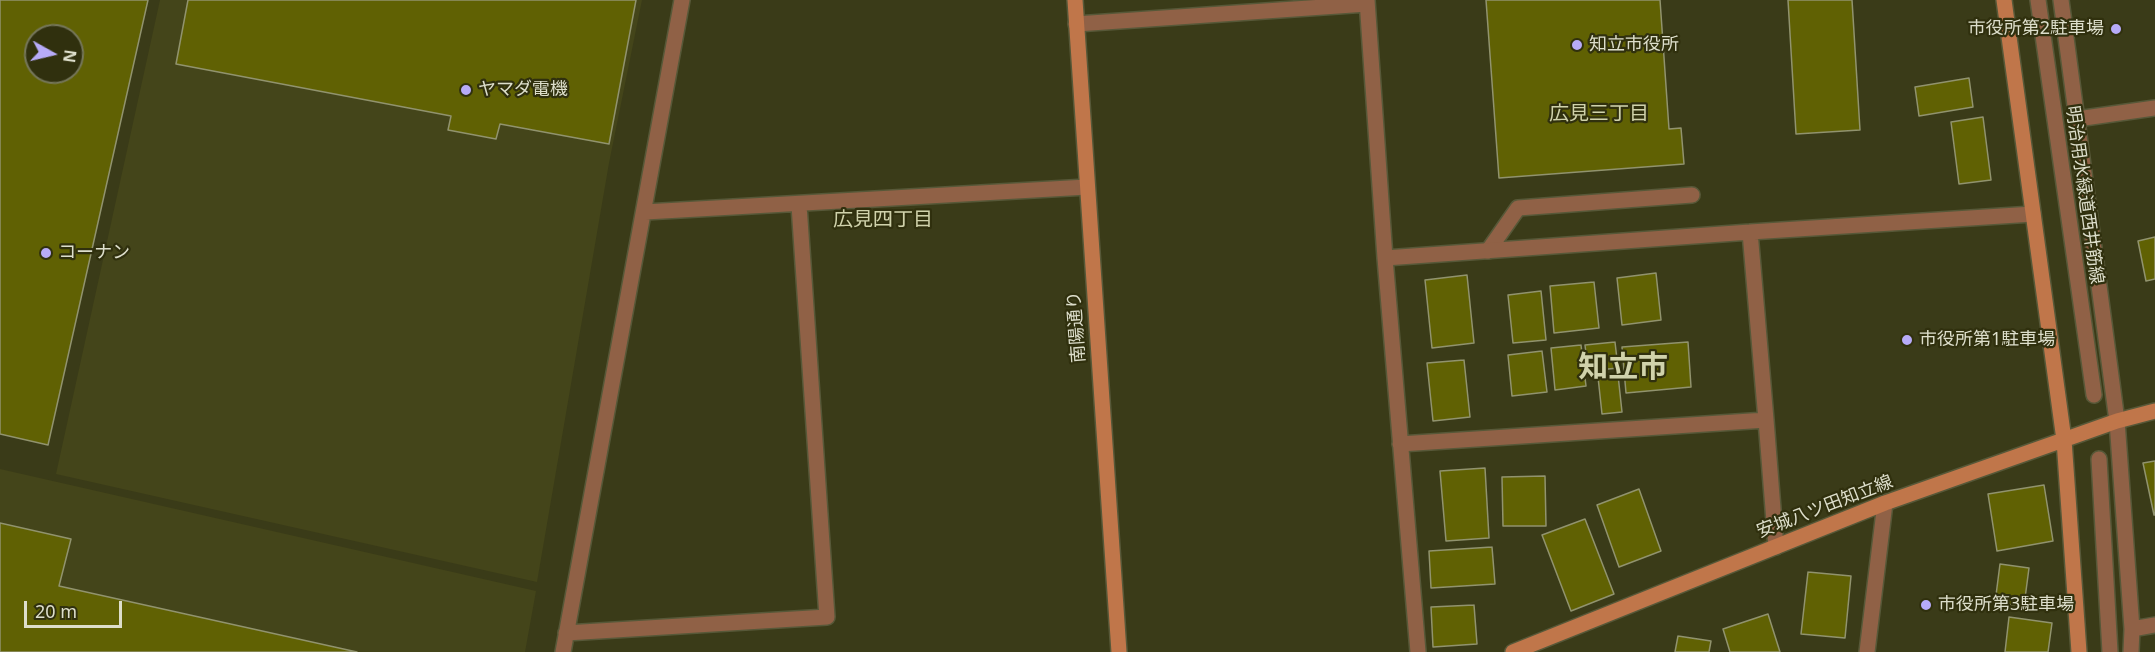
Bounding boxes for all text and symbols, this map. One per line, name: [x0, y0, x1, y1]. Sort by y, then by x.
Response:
place label: 市役所第2駐車場: [1968, 18, 2104, 40]
marker: 市役所第2駐車場: [2109, 22, 2123, 36]
north arrow: [24, 24, 84, 84]
place label: 知立市役所: [1589, 34, 1679, 56]
marker: 知立市役所: [1570, 38, 1584, 52]
text: N: [58, 48, 82, 64]
place label: ヤマダ電機: [478, 79, 568, 101]
marker: ヤマダ電機: [459, 83, 473, 97]
district label: 広見三丁目: [1549, 102, 1649, 126]
street label: 明治用水緑道西井筋線: [2061, 104, 2107, 286]
district label: 広見四丁目: [833, 208, 933, 232]
place label: コーナン: [58, 242, 130, 264]
marker: コーナン: [39, 246, 53, 260]
street label: 南陽通り: [1064, 290, 1090, 364]
place label: 市役所第1駐車場: [1919, 329, 2055, 351]
marker: 市役所第1駐車場: [1900, 333, 1914, 347]
district label: 知立市: [1578, 350, 1668, 386]
street label: 安城八ツ田知立線: [1754, 471, 1896, 543]
scale bar: [27, 589, 124, 627]
place label: 市役所第3駐車場: [1938, 594, 2074, 616]
marker: 市役所第3駐車場: [1919, 598, 1933, 612]
text: 20 m: [35, 599, 77, 623]

